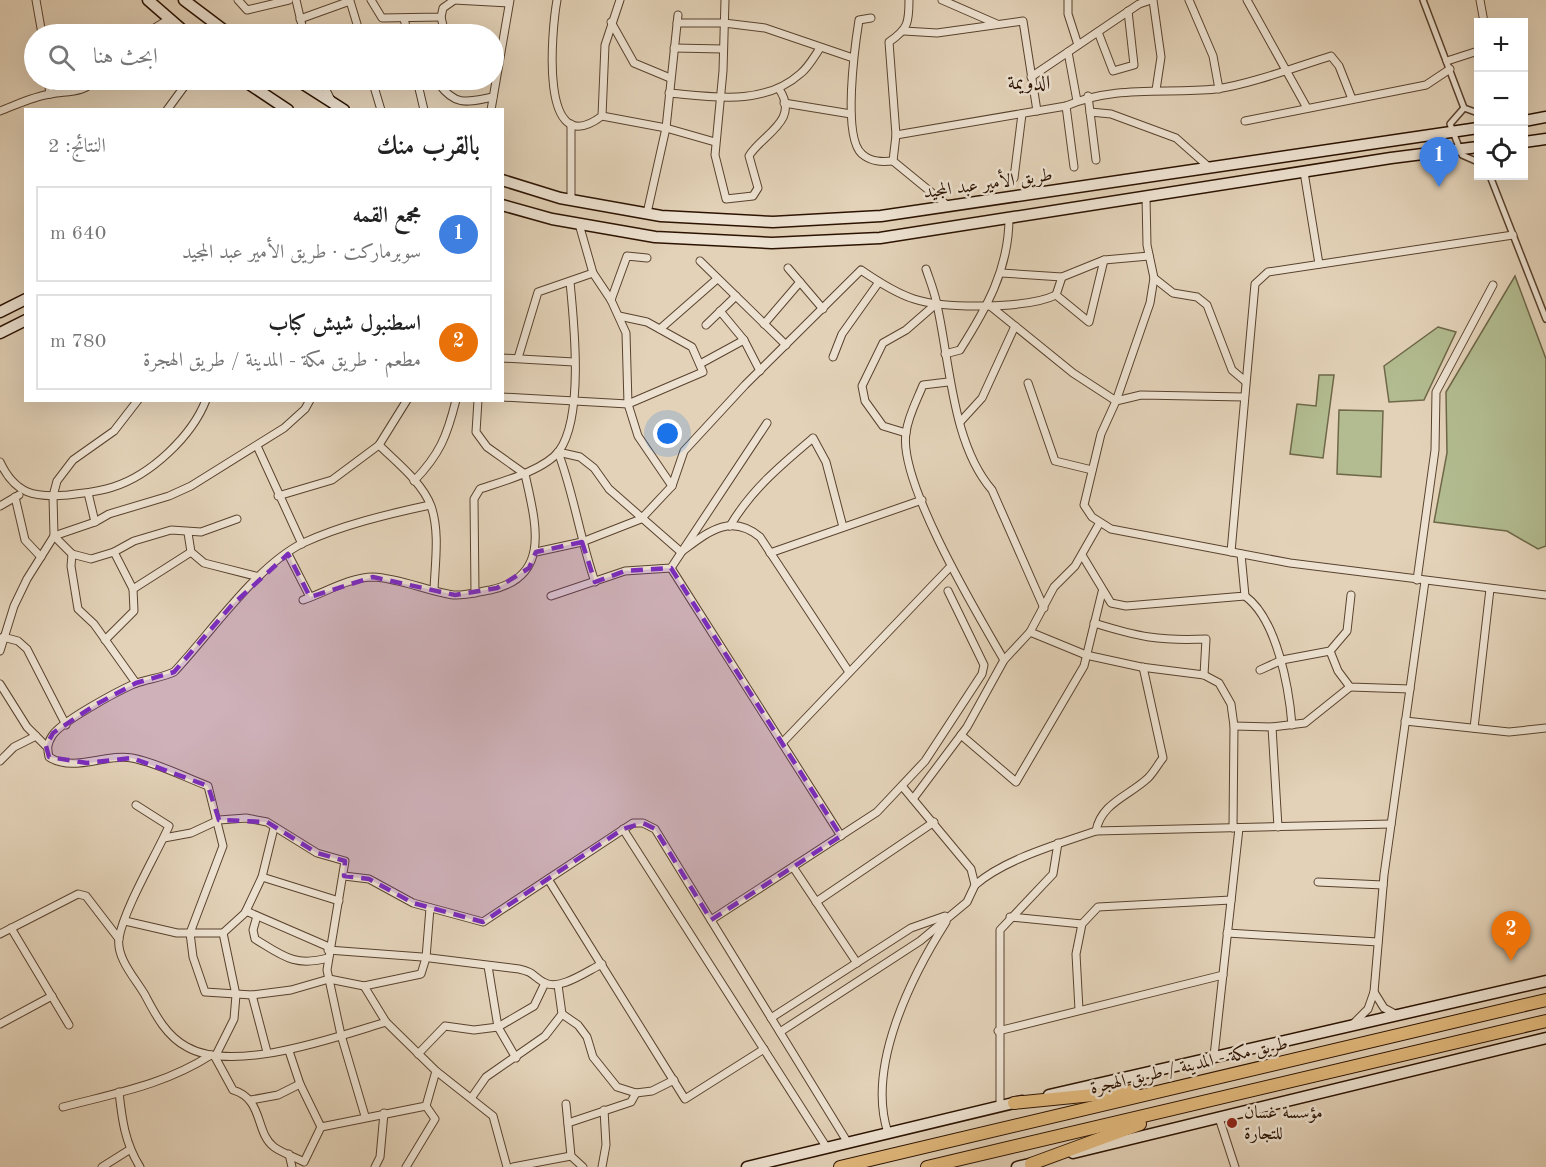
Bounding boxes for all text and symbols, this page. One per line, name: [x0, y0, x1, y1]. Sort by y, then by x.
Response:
map controls: [1474, 18, 1528, 180]
button: +: [1474, 18, 1528, 72]
search box: [24, 24, 504, 90]
icon: search: [45, 41, 78, 74]
text: ابحث هنا: [93, 46, 158, 68]
button: −: [1474, 72, 1528, 126]
district label: الدويمة: [1008, 74, 1050, 94]
button: locate: [1474, 126, 1528, 180]
text: بالقرب منك: [377, 134, 480, 160]
text: النتائج: 2: [48, 137, 106, 157]
pin: 1: [1420, 138, 1458, 187]
street label: طريق الأمير عبد المجيد: [922, 161, 1054, 204]
text: مجمع القمه: [352, 205, 421, 227]
text: 640 m: [50, 224, 106, 244]
text: 1: [453, 224, 464, 244]
text: سوبرماركت · طريق الأمير عبد المجيد: [182, 243, 421, 263]
text: اسطنبول شيش كباب: [268, 313, 421, 335]
text: 780 m: [50, 332, 106, 352]
text: 2: [453, 332, 464, 352]
text: مطعم · طريق مكة - المدينة / طريق الهجرة: [143, 351, 421, 371]
your location: [653, 419, 682, 448]
pin: 2: [1492, 912, 1530, 961]
street label: طريق مكة - المدينة / طريق الهجرة: [1088, 1034, 1290, 1099]
place label: مؤسسة غسان للتجارة: [1244, 1104, 1323, 1144]
marker: مؤسسة غسان للتجارة: [1225, 1116, 1239, 1130]

